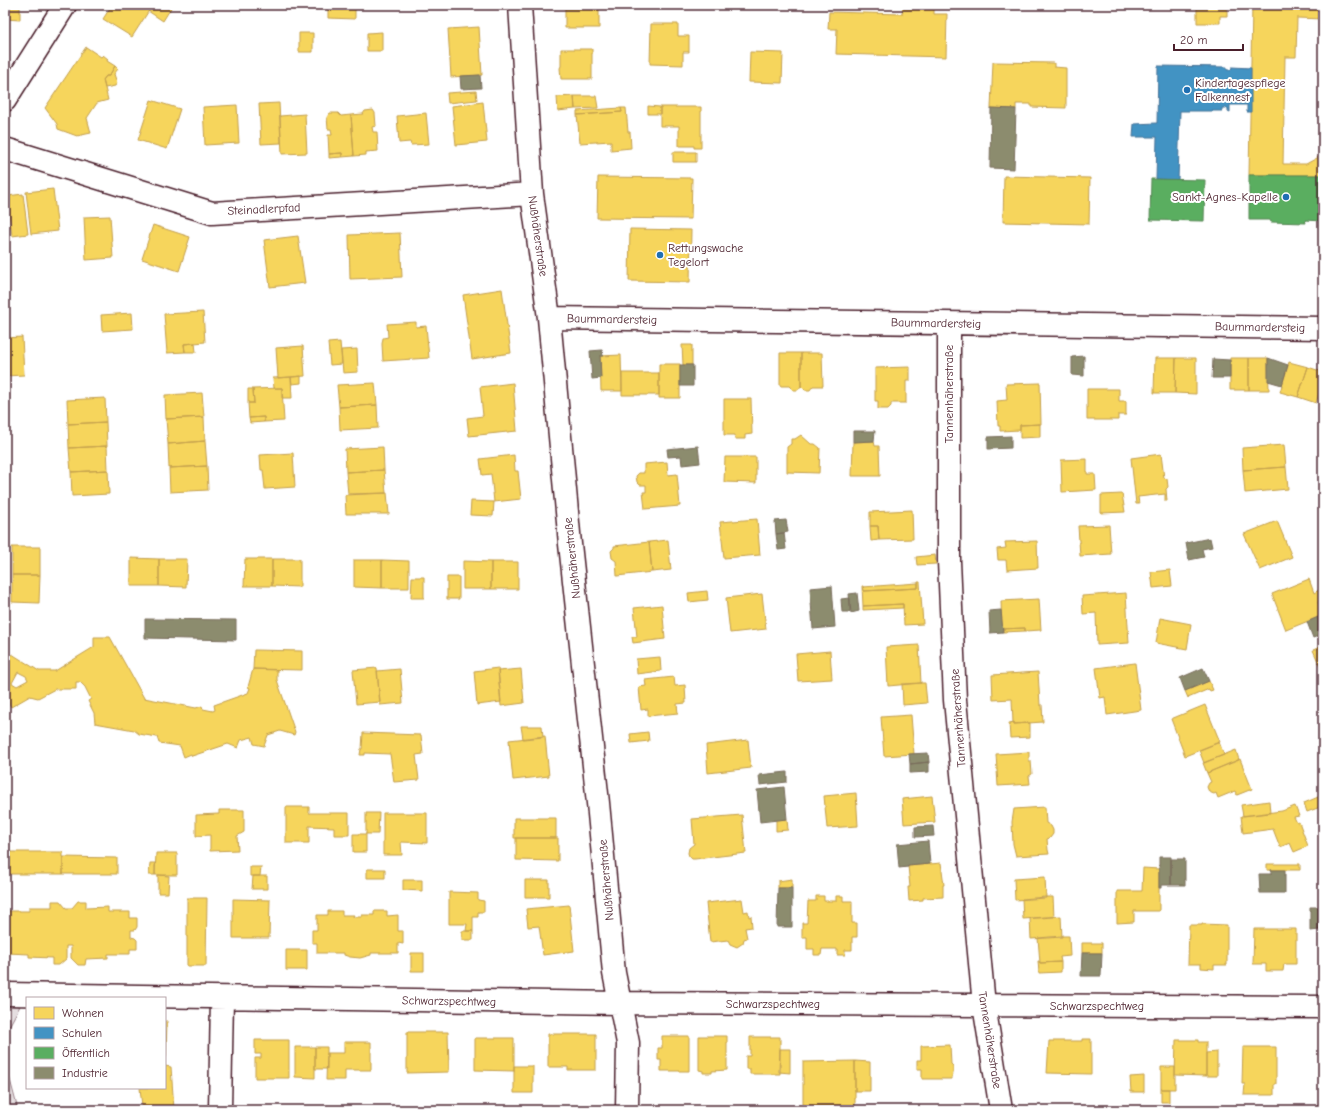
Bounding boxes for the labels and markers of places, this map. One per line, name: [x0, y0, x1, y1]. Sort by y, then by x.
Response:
place label: Kindertagespflege Falkennest: [1195, 76, 1286, 104]
marker: Kindertagespflege Falkennest: [1182, 85, 1192, 95]
place label: Sankt-Agnes-Kapelle: [1172, 190, 1278, 204]
marker: Sankt-Agnes-Kapelle: [1281, 192, 1291, 202]
place label: Rettungswache Tegelort: [668, 241, 743, 269]
marker: Rettungswache Tegelort: [655, 250, 665, 260]

